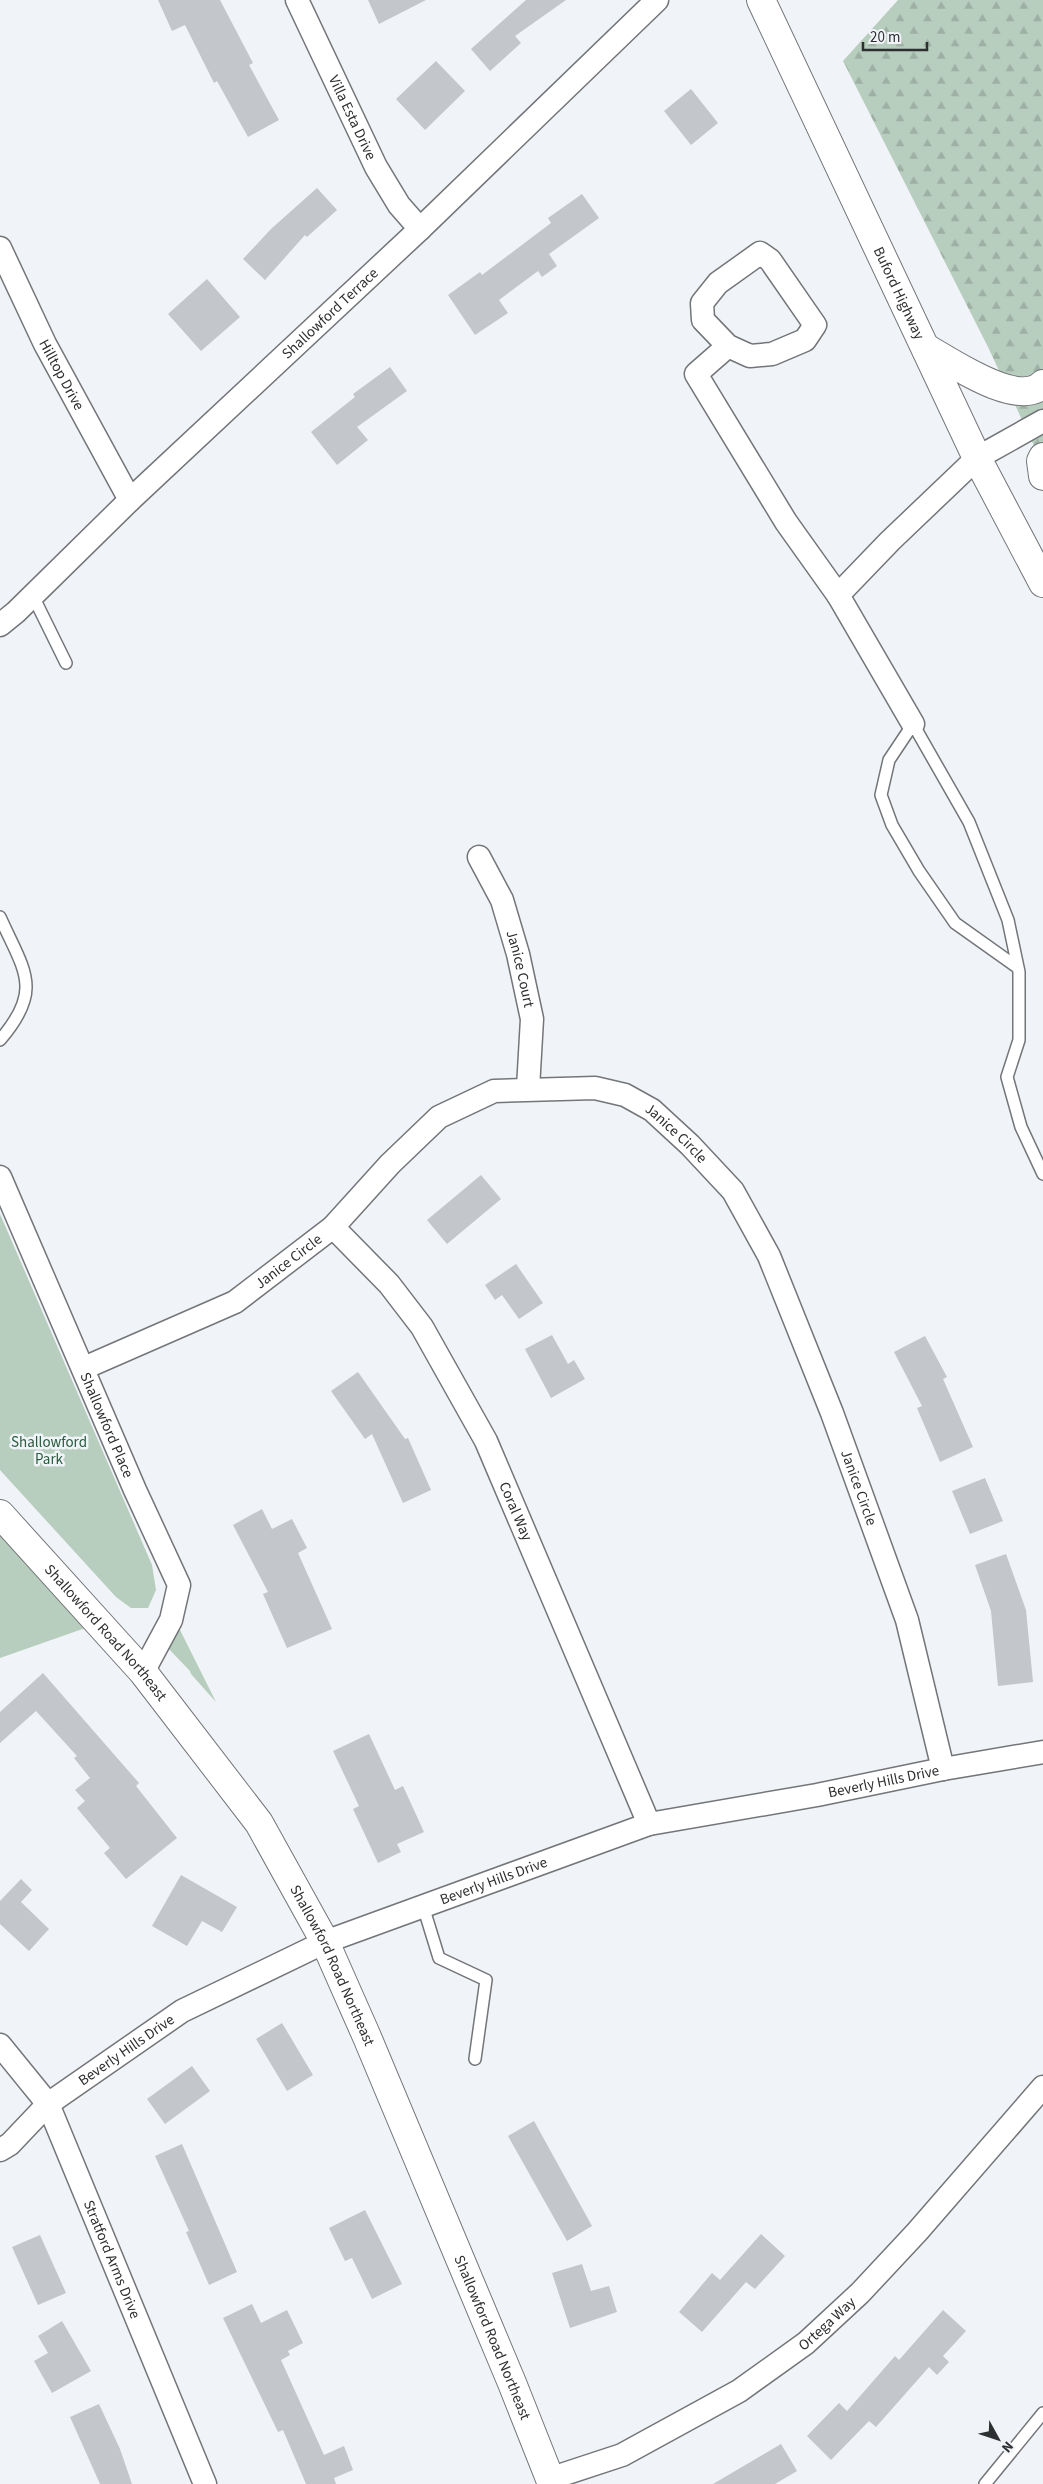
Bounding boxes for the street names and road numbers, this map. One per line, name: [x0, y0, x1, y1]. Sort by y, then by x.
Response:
street label: Villa Esta Drive: [323, 72, 381, 164]
street label: Buford Highway: [868, 243, 930, 343]
street label: Shallowford Terrace: [277, 263, 383, 364]
street label: Hilltop Drive: [33, 336, 89, 414]
street label: Janice Court: [500, 928, 539, 1009]
street label: Janice Circle: [641, 1098, 712, 1168]
street label: Janice Circle: [251, 1229, 326, 1294]
street label: Shallowford Place: [74, 1369, 138, 1481]
street label: Janice Circle: [835, 1447, 882, 1528]
street label: Coral Way: [494, 1479, 537, 1544]
street label: Shallowford Road Northeast: [39, 1560, 172, 1706]
street label: Beverly Hills Drive: [826, 1760, 941, 1803]
street label: Beverly Hills Drive: [437, 1852, 550, 1910]
street label: Shallowford Road Northeast: [284, 1881, 380, 2049]
street label: Beverly Hills Drive: [74, 2009, 179, 2091]
street label: Stratford Arms Drive: [78, 2197, 146, 2322]
street label: Shallowford Road Northeast: [449, 2252, 536, 2423]
street label: Ortega Way: [794, 2292, 860, 2356]

